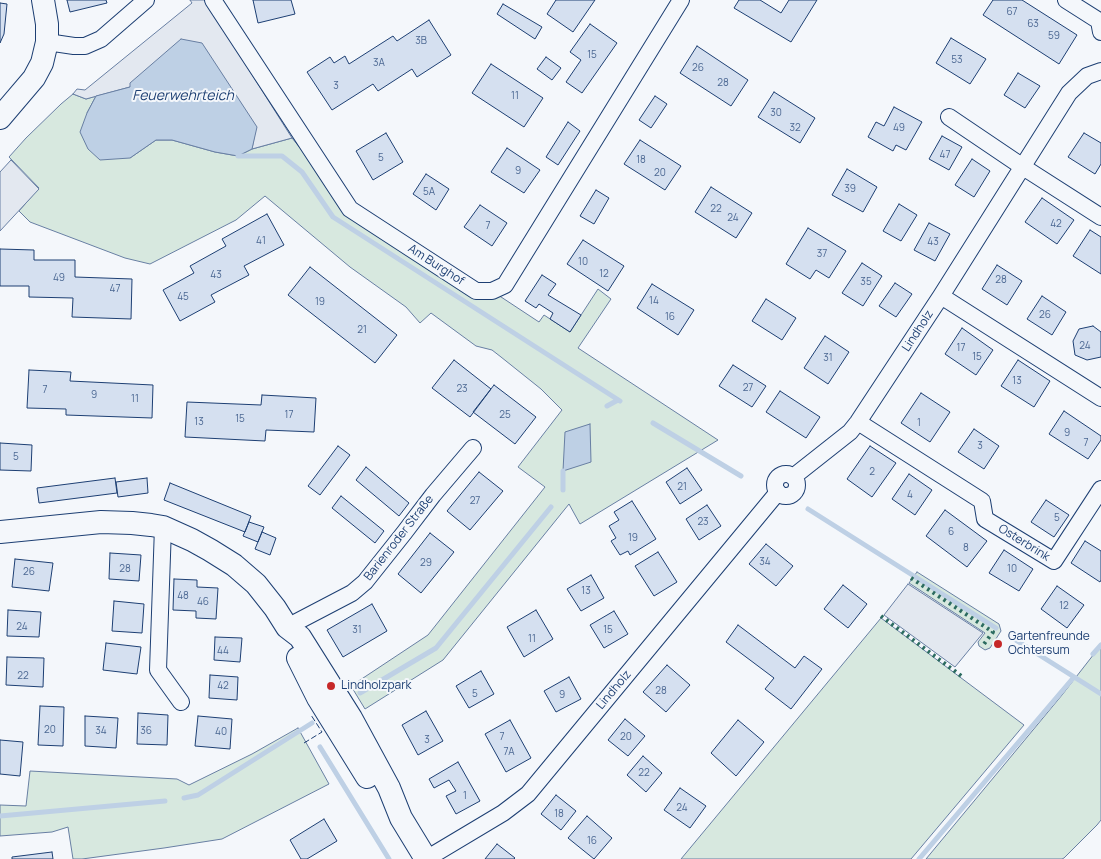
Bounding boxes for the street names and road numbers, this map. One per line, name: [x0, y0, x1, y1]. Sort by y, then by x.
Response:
street label: Am Burghof: [405, 241, 467, 289]
street label: Lindholz: [899, 308, 937, 354]
street label: Barienroder Straße: [361, 492, 437, 584]
street label: Osterbrink: [996, 521, 1052, 565]
street label: Lindholz: [594, 668, 634, 712]

